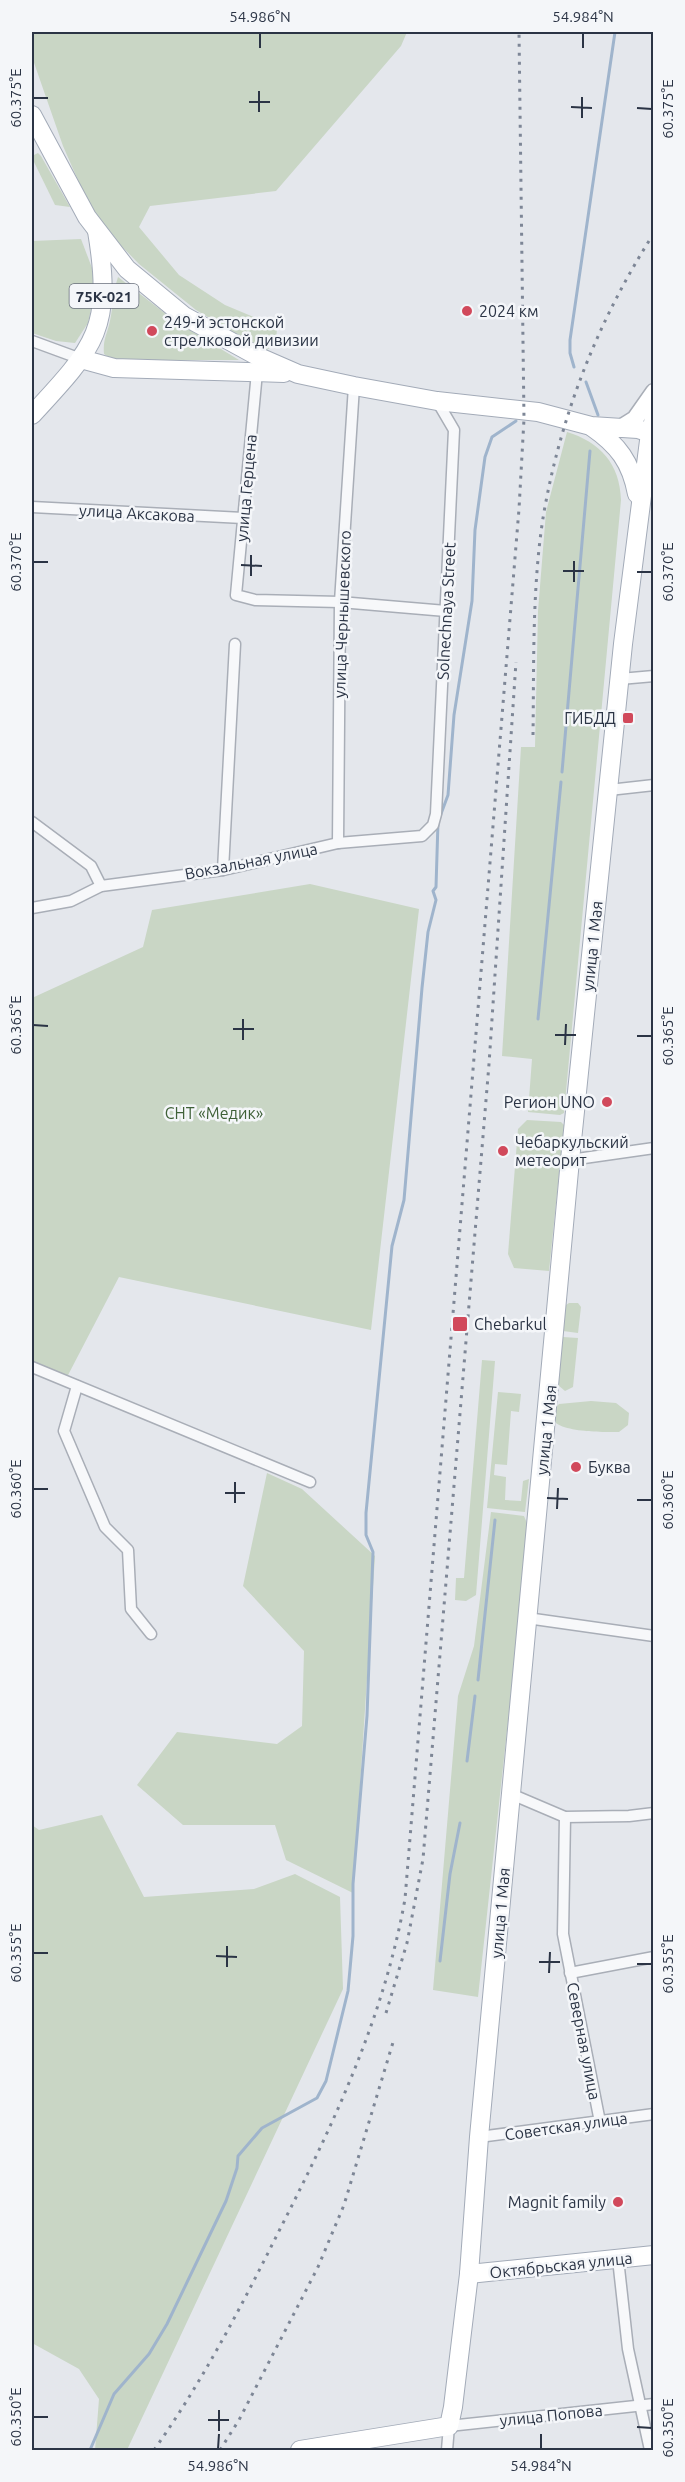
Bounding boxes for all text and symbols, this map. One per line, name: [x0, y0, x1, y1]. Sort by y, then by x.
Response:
text: 54.986°N: [229, 8, 291, 25]
text: 54.984°N: [552, 8, 614, 25]
text: 60.375°E: [7, 68, 24, 128]
text: 60.375°E: [659, 79, 676, 139]
road number: 75К-021: [70, 284, 138, 308]
place label: 2024 км: [479, 302, 539, 320]
marker: 2024 км: [460, 304, 474, 318]
place label: 249-й эстонской стрелковой дивизии: [164, 313, 319, 349]
marker: 249-й эстонской стрелковой дивизии: [145, 324, 159, 338]
street label: улица Герцена: [232, 434, 260, 542]
street label: улица Аксакова: [79, 501, 195, 525]
street label: улица Чернышевского: [330, 530, 354, 698]
text: 60.370°E: [7, 532, 24, 592]
street label: Solnechnaya Street: [433, 541, 459, 680]
text: 60.370°E: [659, 542, 676, 602]
place label: ГИБДД: [564, 709, 616, 727]
marker: ГИБДД: [621, 711, 635, 725]
street label: Вокзальная улица: [183, 839, 319, 883]
street label: улица 1 Мая: [578, 900, 606, 992]
text: 60.365°E: [7, 995, 24, 1055]
text: 60.365°E: [659, 1006, 676, 1066]
place label: Регион UNO: [504, 1093, 595, 1111]
marker: Регион UNO: [600, 1095, 614, 1109]
park label: СНТ «Медик»: [165, 1104, 263, 1122]
place label: Чебаркульский метеорит: [515, 1133, 629, 1169]
marker: Чебаркульский метеорит: [496, 1144, 510, 1158]
marker: Chebarkul: [451, 1315, 469, 1333]
place label: Chebarkul: [474, 1315, 547, 1333]
street label: улица 1 Мая: [532, 1384, 560, 1476]
place label: Буква: [588, 1458, 631, 1476]
text: 60.360°E: [7, 1459, 24, 1519]
marker: Буква: [569, 1460, 583, 1474]
text: 60.360°E: [659, 1470, 676, 1530]
street label: улица 1 Мая: [487, 1867, 513, 1959]
text: 60.355°E: [7, 1923, 24, 1983]
text: 60.355°E: [659, 1934, 676, 1994]
street label: Северная улица: [564, 1981, 604, 2101]
street label: Советская улица: [503, 2108, 629, 2144]
place label: Magnit family: [508, 2193, 606, 2211]
marker: Magnit family: [611, 2195, 625, 2209]
street label: Октябрьская улица: [489, 2249, 633, 2281]
text: 60.350°E: [7, 2387, 24, 2447]
text: 60.350°E: [659, 2398, 676, 2458]
street label: улица Попова: [499, 2401, 603, 2429]
text: 54.986°N: [187, 2457, 249, 2474]
text: 54.984°N: [510, 2457, 572, 2474]

